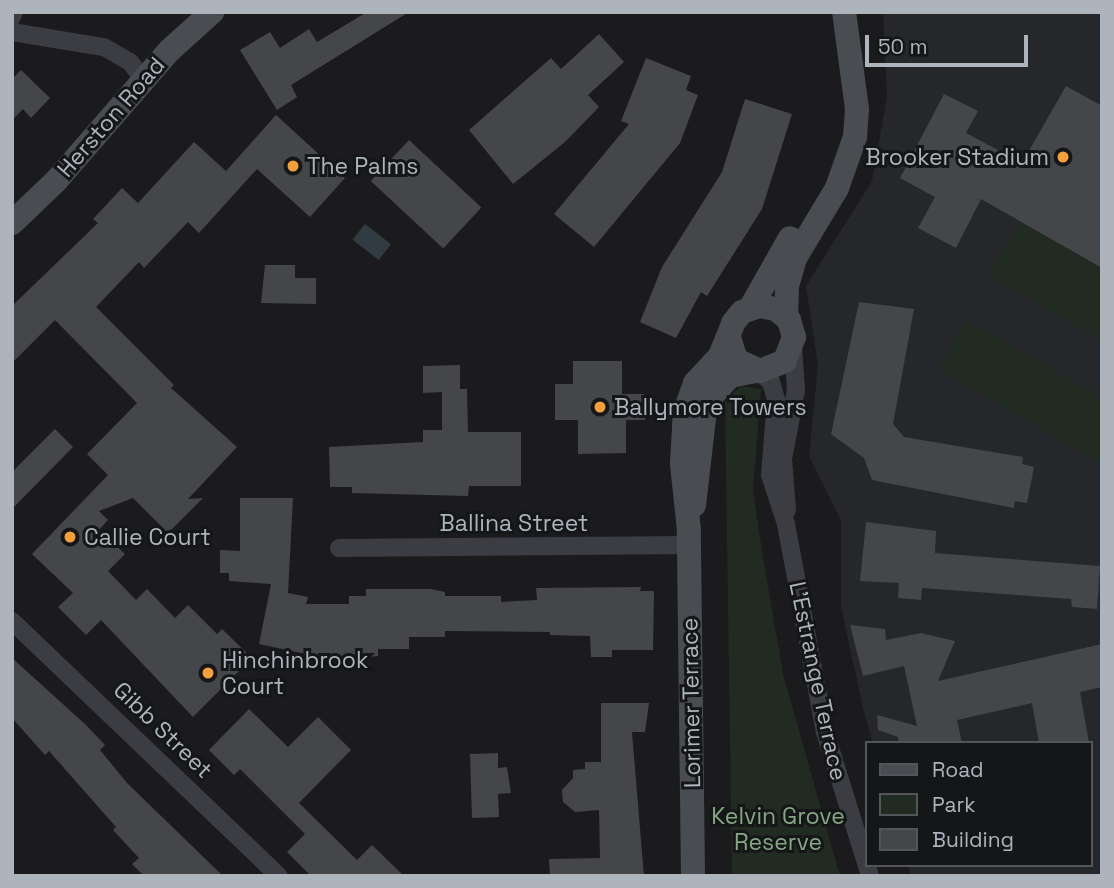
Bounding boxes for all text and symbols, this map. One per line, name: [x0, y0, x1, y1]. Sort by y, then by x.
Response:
scale bar: [869, 21, 1032, 65]
text: 50 m: [878, 33, 928, 60]
street label: Herston Road: [51, 51, 171, 183]
place label: Brooker Stadium: [865, 143, 1049, 171]
marker: Brooker Stadium: [1055, 149, 1071, 165]
place label: The Palms: [307, 152, 418, 180]
marker: The Palms: [285, 158, 301, 174]
place label: Ballymore Towers: [614, 393, 807, 421]
marker: Ballymore Towers: [592, 399, 608, 415]
street label: Ballina Street: [440, 509, 588, 537]
place label: Callie Court: [84, 523, 211, 551]
marker: Callie Court: [62, 529, 78, 545]
street label: L'Estrange Terrace: [783, 579, 853, 783]
street label: Lorimer Terrace: [676, 617, 706, 789]
place label: Hinchinbrook Court: [222, 646, 368, 700]
marker: Hinchinbrook Court: [200, 665, 216, 681]
street label: Gibb Street: [108, 676, 218, 784]
legend: [866, 741, 1093, 867]
text: Road: [932, 756, 984, 783]
text: Park: [932, 791, 976, 818]
park label: Kelvin Grove Reserve: [711, 802, 845, 856]
text: Building: [932, 826, 1014, 853]

